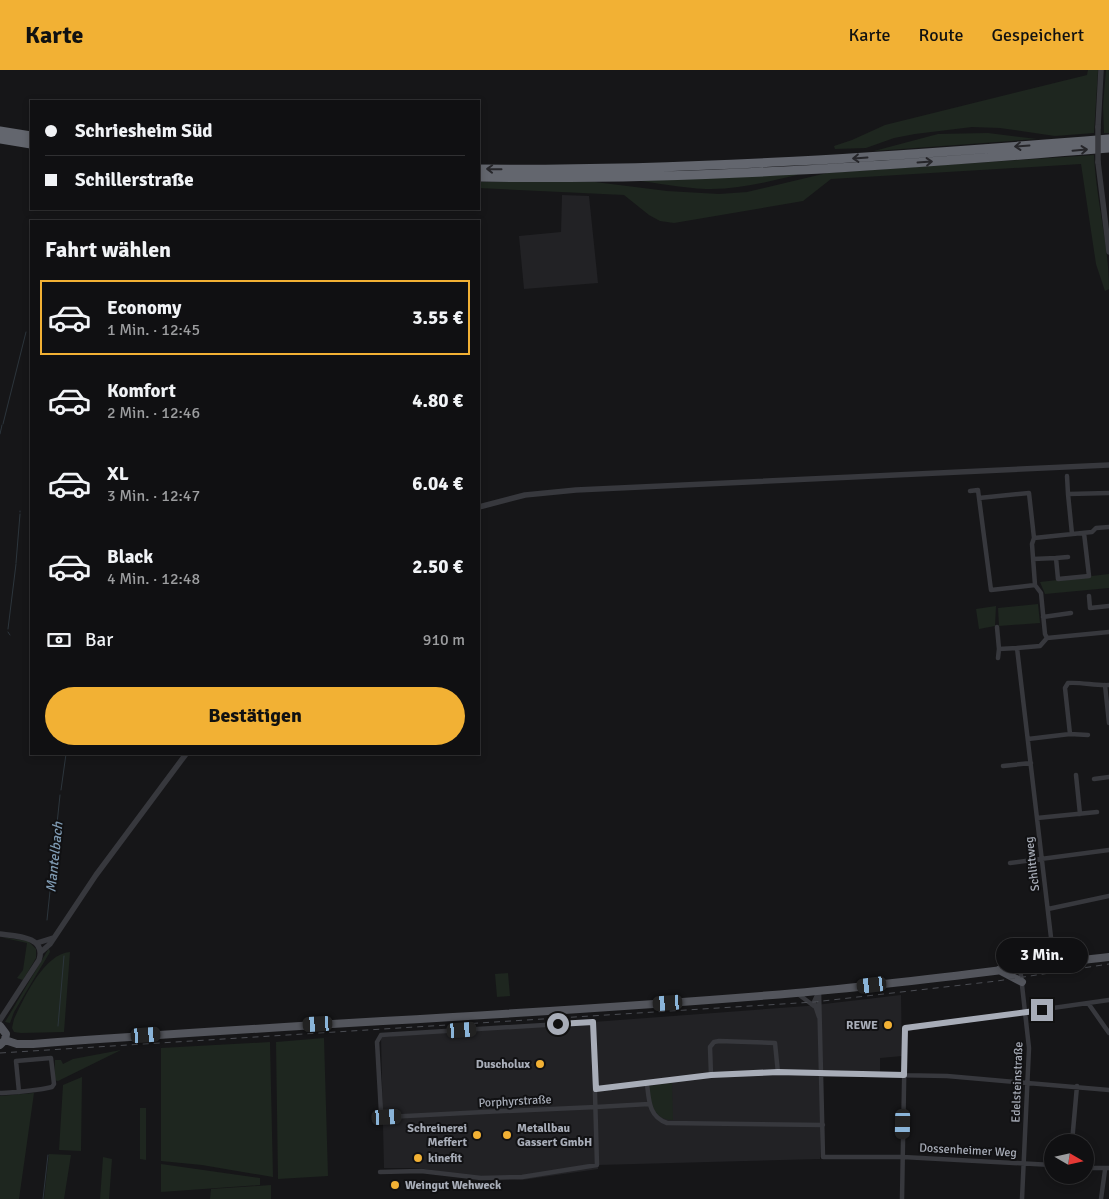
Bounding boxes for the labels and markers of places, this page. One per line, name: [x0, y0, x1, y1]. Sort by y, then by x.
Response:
place label: REWE: [846, 1018, 878, 1033]
marker: REWE: [882, 1019, 894, 1031]
place label: Duscholux: [476, 1057, 530, 1072]
marker: Duscholux: [534, 1058, 546, 1070]
place label: Schreinerei Meffert: [407, 1121, 468, 1150]
place label: Metallbau Gassert GmbH: [517, 1121, 592, 1150]
marker: Schreinerei Meffert: [471, 1129, 483, 1141]
marker: Metallbau Gassert GmbH: [501, 1129, 513, 1141]
place label: kinefit: [428, 1151, 463, 1166]
marker: kinefit: [412, 1152, 424, 1164]
place label: Weingut Wehweck: [405, 1178, 502, 1193]
marker: Weingut Wehweck: [389, 1179, 401, 1191]

